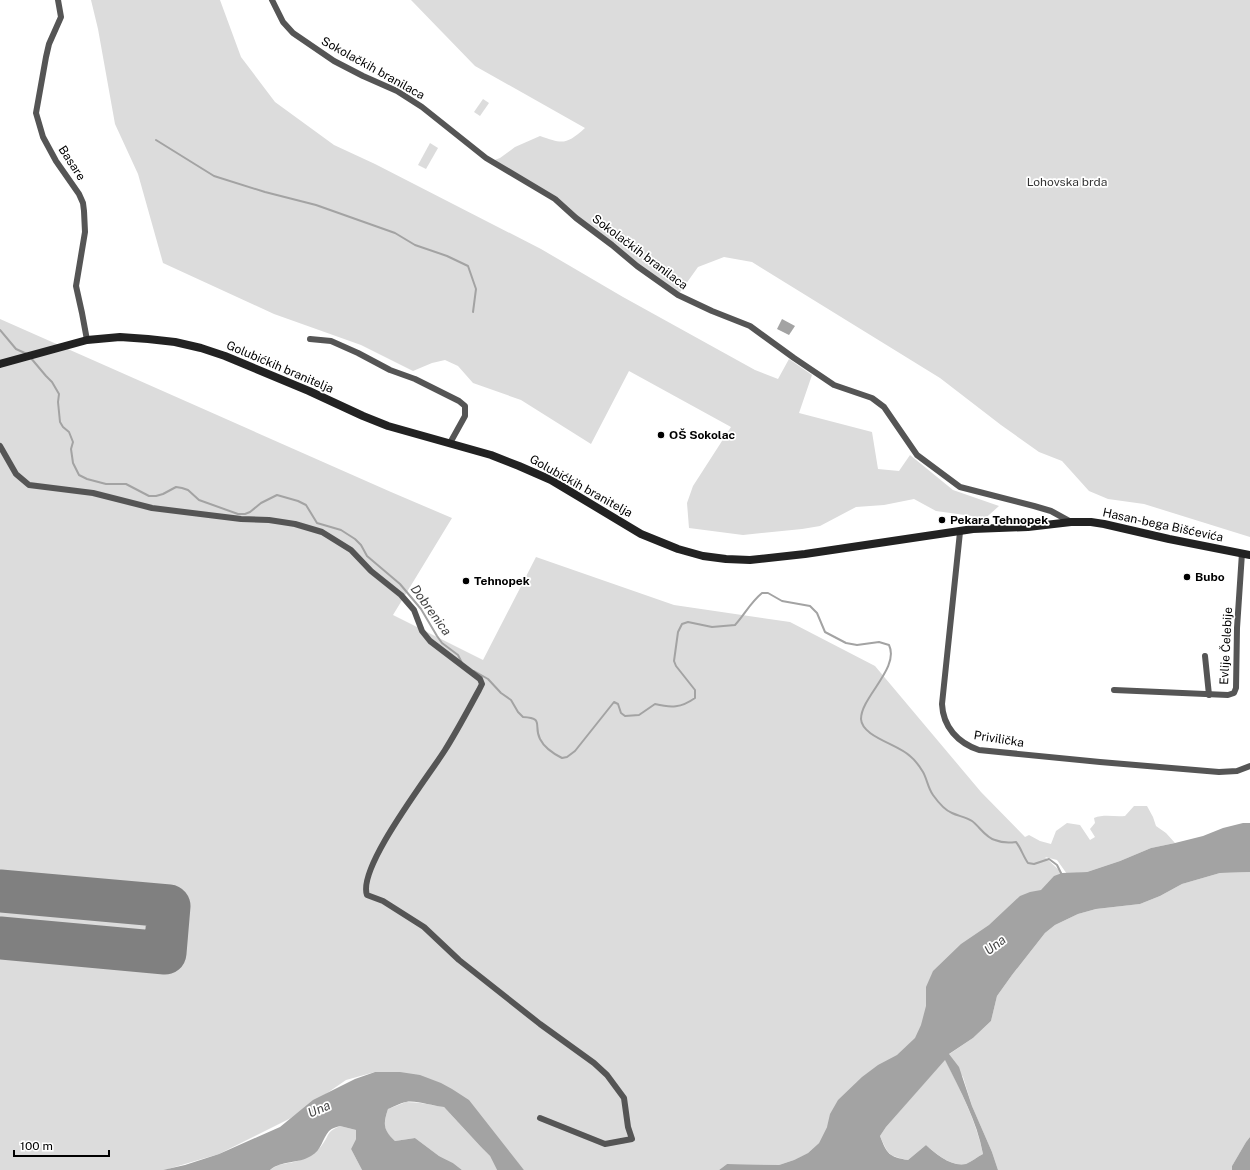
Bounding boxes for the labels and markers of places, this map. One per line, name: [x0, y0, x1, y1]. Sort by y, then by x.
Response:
place label: OŠ Sokolac: [669, 428, 736, 442]
marker: OŠ Sokolac: [656, 430, 666, 440]
place label: Pekara Tehnopek: [950, 513, 1048, 527]
marker: Pekara Tehnopek: [937, 515, 947, 525]
place label: Bubo: [1195, 570, 1225, 584]
marker: Bubo: [1182, 572, 1192, 582]
place label: Tehnopek: [474, 574, 530, 588]
marker: Tehnopek: [461, 576, 471, 586]

